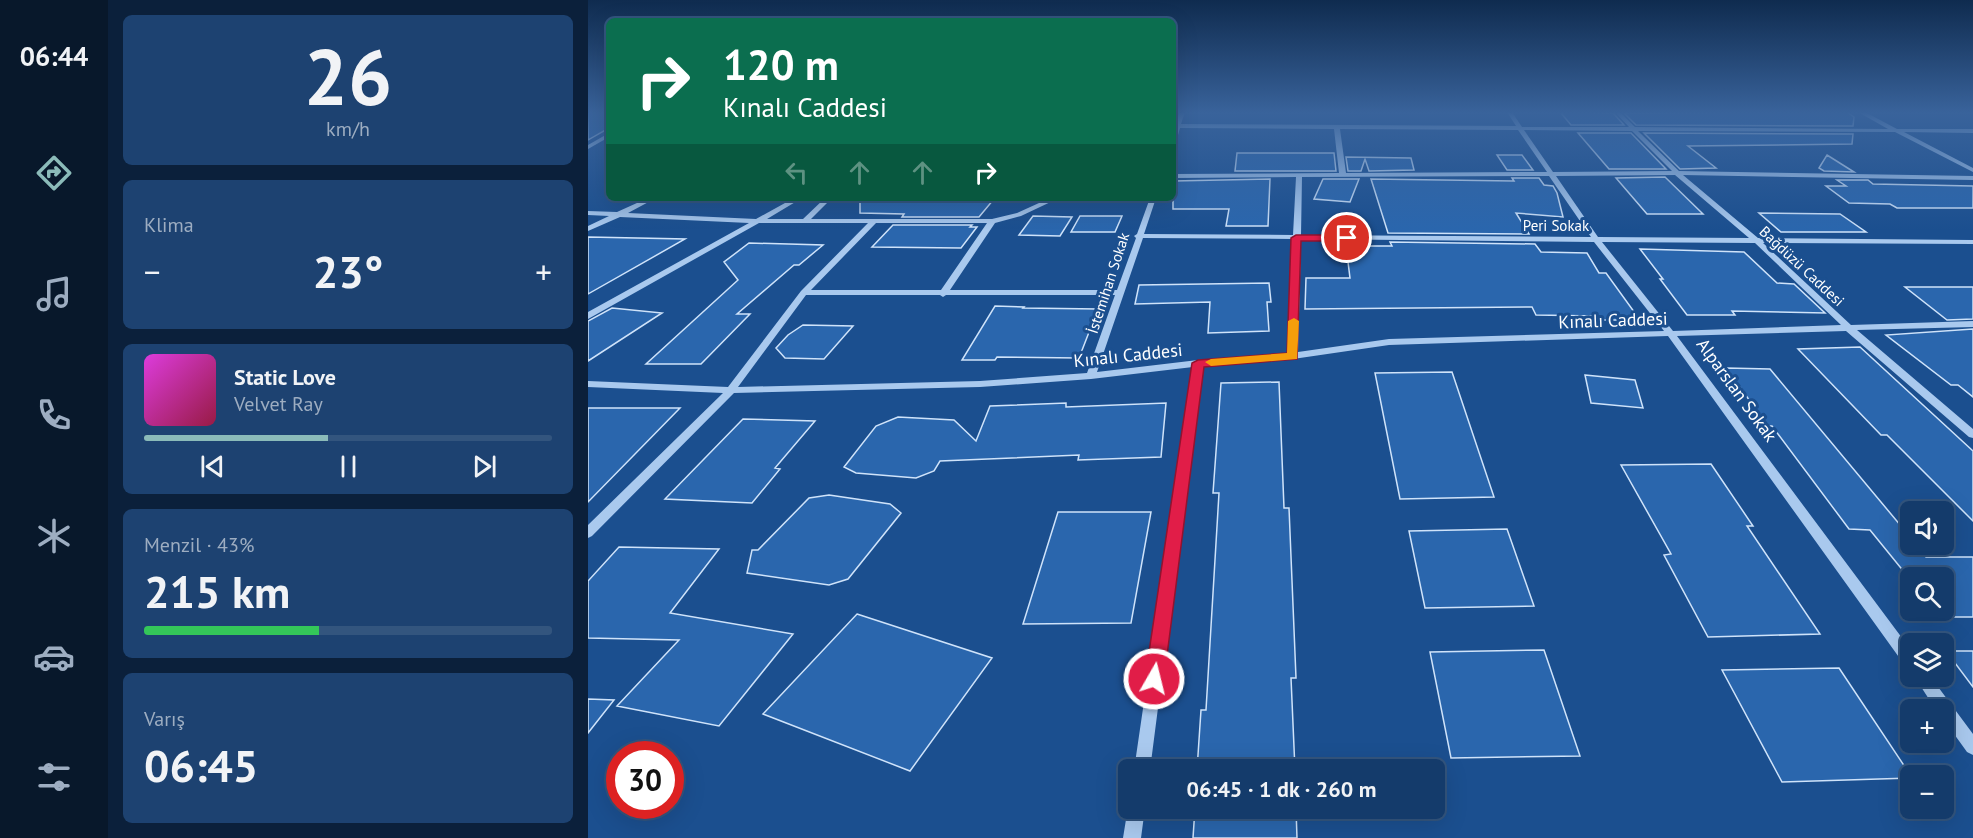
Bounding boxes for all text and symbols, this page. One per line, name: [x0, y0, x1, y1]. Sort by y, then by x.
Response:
text: 26: [304, 26, 392, 127]
text: 120 m: [723, 37, 839, 92]
text: 06:44: [20, 39, 88, 73]
icon: right: [624, 42, 702, 120]
text: Kınalı Caddesi: [723, 90, 887, 124]
text: km/h: [326, 116, 370, 142]
icon: directions: [33, 152, 75, 194]
icon: left: [780, 156, 813, 189]
icon: ahead: [843, 156, 876, 189]
icon: ahead: [906, 156, 939, 189]
icon: right: [969, 156, 1002, 189]
text: Klima: [144, 212, 194, 238]
pin: [1321, 212, 1372, 263]
street label: Peri Sokak: [1523, 216, 1590, 235]
icon: arrive: [1330, 221, 1363, 254]
street label: Bağdüzü Caddesi: [1756, 222, 1848, 310]
street label: İstemihan Sokak: [1083, 229, 1134, 336]
text: 23°: [313, 242, 383, 300]
text: −: [144, 250, 161, 293]
text: +: [535, 250, 552, 293]
icon: music: [33, 273, 75, 315]
street label: Kınalı Caddesi: [1558, 307, 1668, 333]
street label: Alparslan Sokak: [1692, 334, 1782, 447]
street label: Kınalı Caddesi: [1072, 338, 1184, 372]
text: Static Love: [234, 363, 336, 391]
text: Velvet Ray: [234, 391, 323, 417]
icon: phone: [33, 394, 75, 436]
icon: previous: [196, 450, 229, 483]
icon: pause: [332, 450, 365, 483]
icon: next: [468, 450, 501, 483]
map controls: [1900, 501, 1954, 819]
button: sound: [1900, 501, 1954, 555]
icon: climate: [33, 515, 75, 557]
text: Menzil · 43%: [144, 532, 254, 558]
text: 215 km: [144, 562, 290, 620]
button: search: [1900, 567, 1954, 621]
button: layers: [1900, 633, 1954, 687]
icon: car: [33, 636, 75, 678]
position arrow: [1122, 647, 1186, 711]
button: +: [1900, 699, 1954, 753]
text: Varış: [144, 706, 185, 732]
text: 06:45: [144, 736, 258, 794]
speed limit sign: 30: [606, 741, 684, 819]
icon: filters: [33, 756, 75, 798]
button: −: [1900, 765, 1954, 819]
text: 06:45 · 1 dk · 260 m: [1187, 775, 1376, 803]

